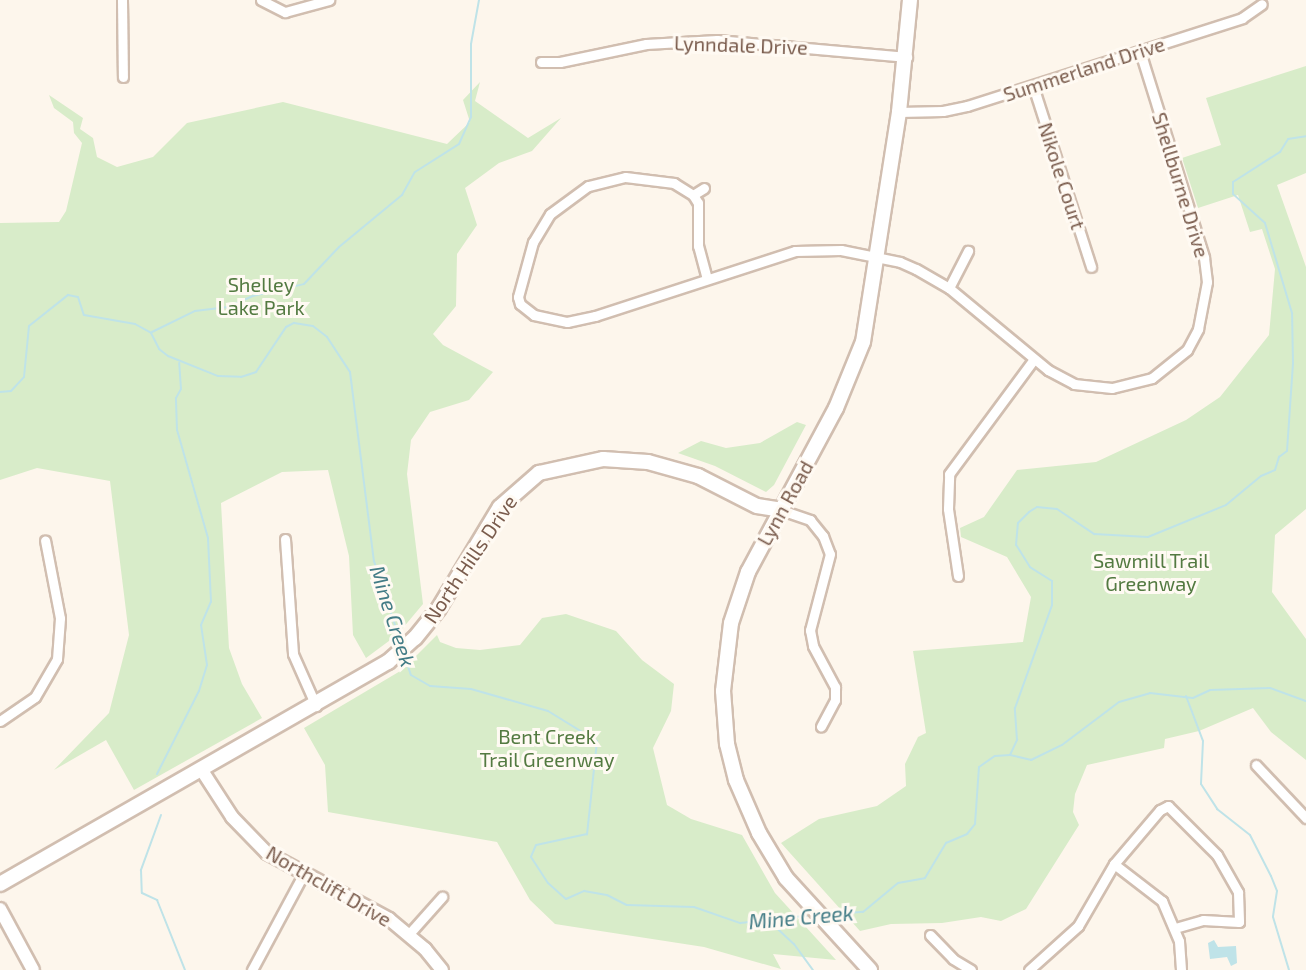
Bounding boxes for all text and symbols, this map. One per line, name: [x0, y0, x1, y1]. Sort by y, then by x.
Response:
street label: Lynndale Drive: [674, 31, 808, 59]
street label: Summerland Drive: [1000, 32, 1168, 106]
street label: Shellburne Drive: [1148, 109, 1214, 261]
street label: Nikole Court: [1033, 119, 1091, 233]
park label: Shelley Lake Park: [217, 273, 305, 320]
street label: Lynn Road: [752, 456, 818, 550]
street label: North Hills Drive: [418, 490, 522, 628]
park label: Sawmill Trail Greenway: [1092, 549, 1210, 596]
water label: Mine Creek: [365, 562, 421, 670]
park label: Bent Creek Trail Greenway: [479, 724, 615, 771]
street label: Northclift Drive: [262, 840, 396, 932]
water label: Mine Creek: [747, 900, 855, 934]

